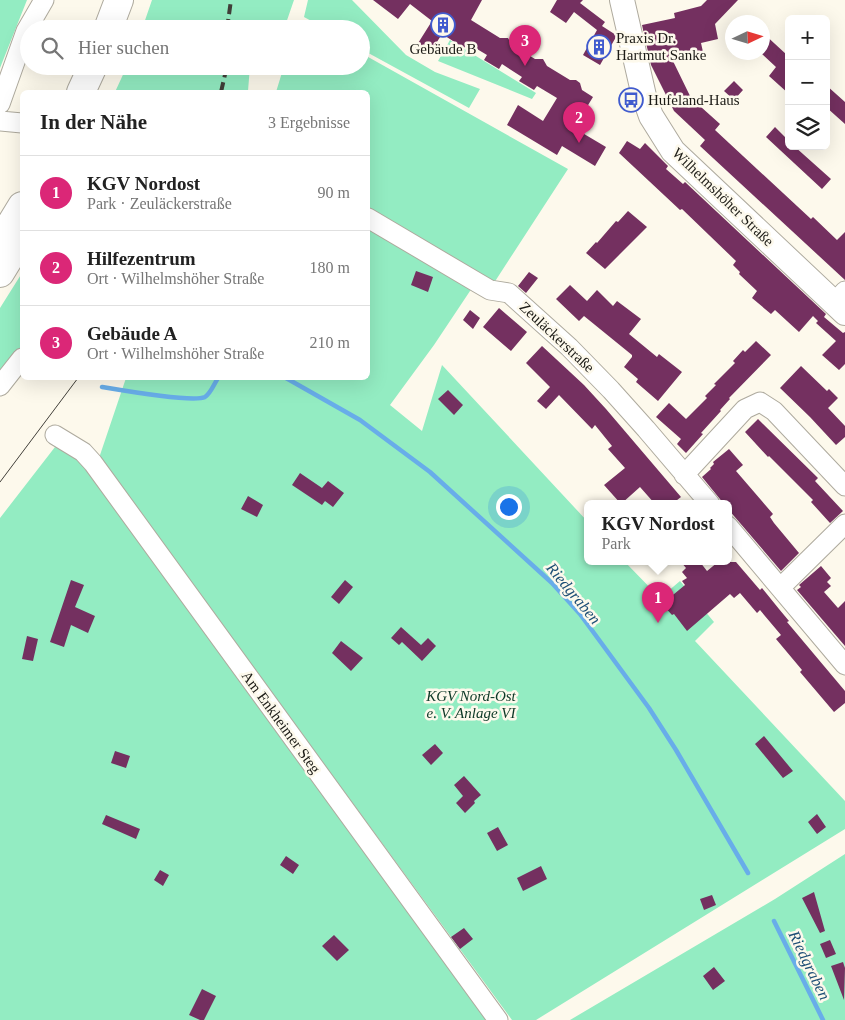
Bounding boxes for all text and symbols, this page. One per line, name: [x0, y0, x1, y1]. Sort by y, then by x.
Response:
building icon: Gebäude B: [430, 12, 456, 38]
north arrow: [725, 15, 770, 60]
map controls: [785, 15, 830, 150]
button: +: [785, 15, 830, 60]
search box: [20, 20, 370, 75]
pin: 3: [509, 25, 541, 66]
place label: Praxis Dr. Hartmut Sanke: [616, 30, 707, 63]
icon: search: [38, 34, 66, 62]
building icon: Praxis Dr. Hartmut Sanke: [586, 34, 612, 60]
text: Hier suchen: [78, 37, 169, 58]
place label: Gebäude B: [409, 41, 477, 57]
button: −: [785, 60, 830, 105]
bus stop icon: Hufeland-Haus: [618, 87, 644, 113]
place label: Hufeland-Haus: [648, 92, 740, 108]
pin: 2: [563, 102, 595, 143]
button: layers: [785, 105, 830, 150]
text: In der Nähe: [40, 110, 147, 134]
text: 3 Ergebnisse: [268, 114, 350, 131]
street label: Wilhelmshöher Straße: [669, 145, 777, 250]
text: KGV Nordost: [87, 173, 200, 194]
text: 1: [52, 184, 60, 201]
text: 90 m: [318, 184, 350, 201]
text: Park · Zeuläckerstraße: [87, 195, 232, 212]
text: Hilfezentrum: [87, 248, 196, 269]
text: 2: [52, 259, 60, 276]
text: 180 m: [310, 259, 350, 276]
text: Ort · Wilhelmshöher Straße: [87, 270, 264, 287]
street label: Zeuläckerstraße: [517, 298, 598, 376]
text: Gebäude A: [87, 323, 177, 344]
text: 3: [52, 334, 60, 351]
text: 210 m: [310, 334, 350, 351]
text: Ort · Wilhelmshöher Straße: [87, 345, 264, 362]
your location: [496, 494, 522, 520]
popup: [584, 500, 732, 565]
text: KGV Nordost: [601, 513, 715, 534]
text: Park: [601, 535, 631, 552]
water label: Riedgraben: [542, 558, 604, 628]
pin: 1: [642, 582, 674, 623]
street label: Am Enkheimer Steg: [239, 668, 324, 777]
park label: KGV Nord-Ost e. V. Anlage VI: [425, 688, 517, 721]
water label: Riedgraben: [784, 927, 834, 1003]

